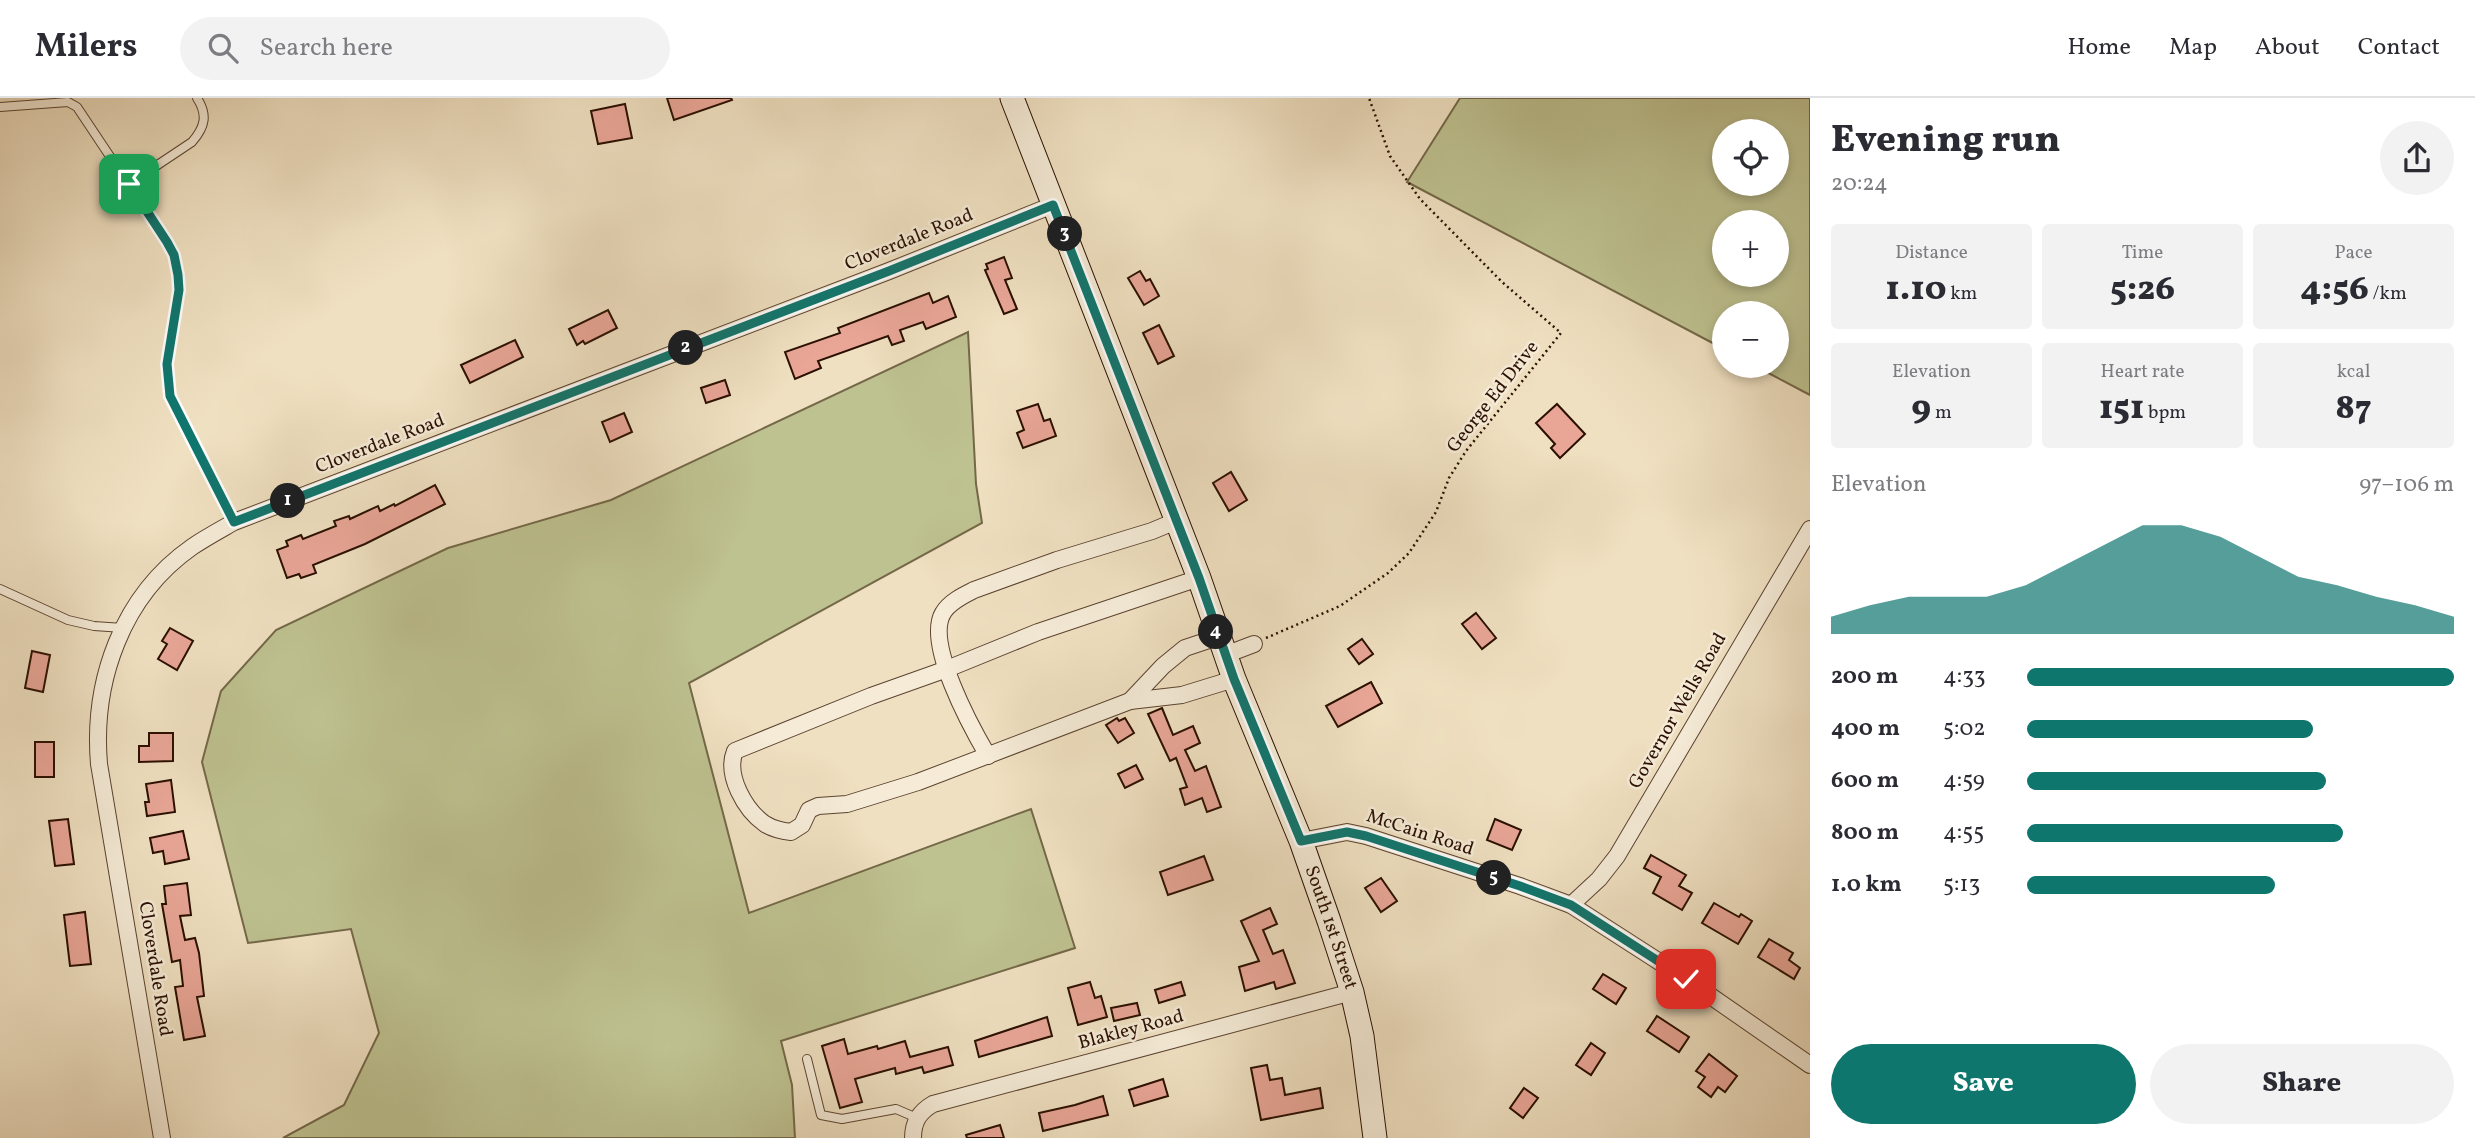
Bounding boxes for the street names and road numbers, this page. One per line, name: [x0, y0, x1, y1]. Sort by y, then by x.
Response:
street label: Cloverdale Road: [841, 202, 977, 278]
street label: George Ed Drive: [1441, 335, 1545, 459]
street label: Cloverdale Road: [312, 407, 448, 481]
street label: Governor Wells Road: [1623, 628, 1733, 794]
street label: McCain Road: [1363, 803, 1477, 863]
street label: South 1st Street: [1298, 862, 1363, 993]
street label: Cloverdale Road: [131, 900, 179, 1038]
street label: Blakley Road: [1075, 1003, 1187, 1057]

